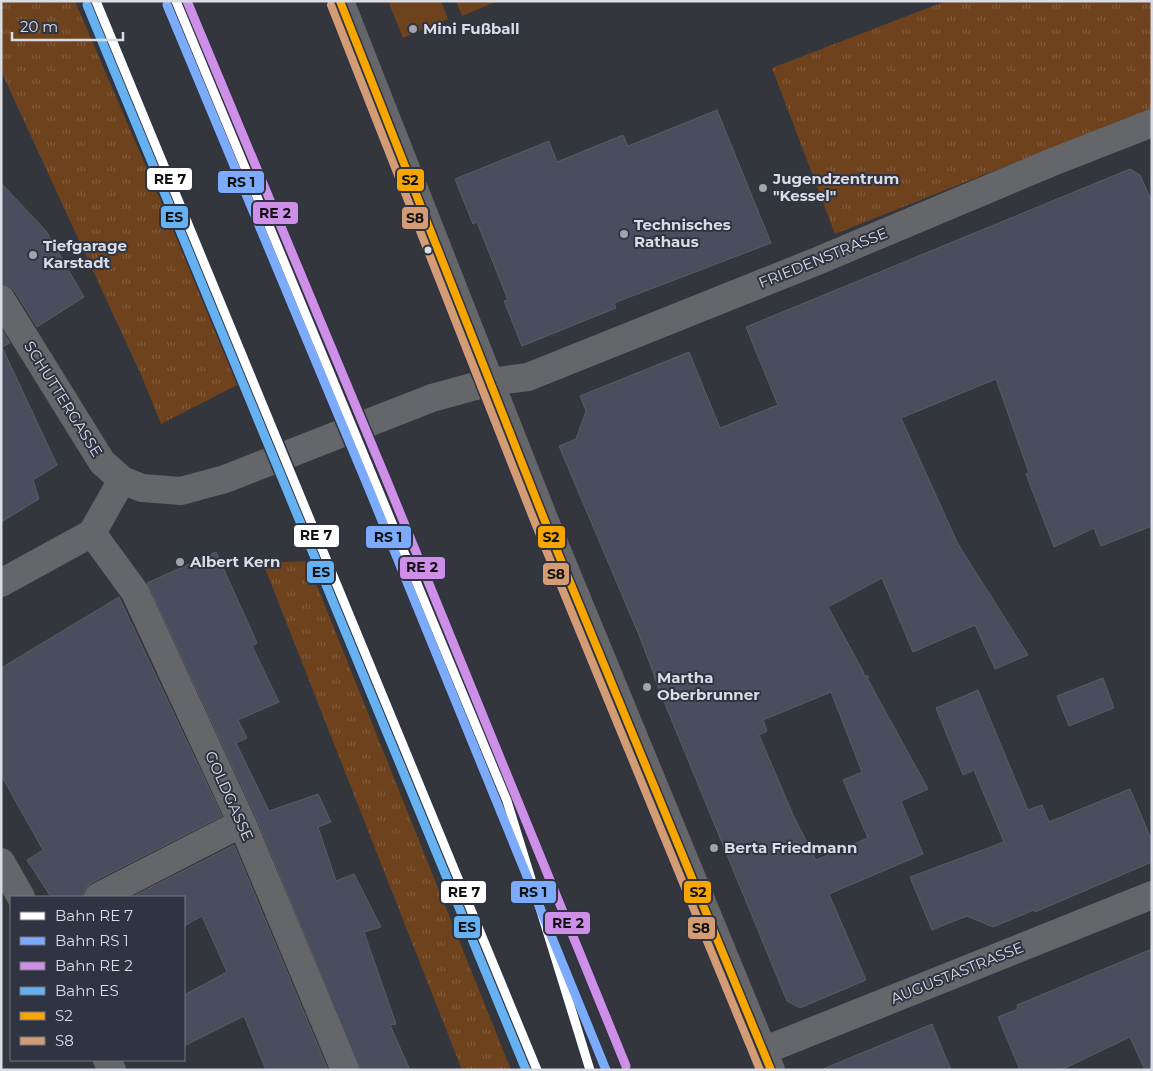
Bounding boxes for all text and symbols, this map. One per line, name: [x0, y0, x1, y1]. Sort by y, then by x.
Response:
scale bar: [12, 10, 124, 42]
text: 20 m: [20, 17, 58, 36]
place label: Mini Fußball: [423, 19, 520, 38]
marker: Mini Fußball: [407, 23, 419, 35]
line badge: RE 7: [146, 167, 193, 191]
line badge: S2: [396, 168, 425, 192]
place label: Jugendzentrum "Kessel": [772, 169, 899, 205]
text: RE 7: [154, 170, 186, 188]
line badge: RS 1: [217, 170, 265, 194]
text: S2: [401, 171, 419, 189]
text: RS 1: [227, 173, 255, 191]
marker: Jugendzentrum "Kessel": [757, 182, 769, 194]
line badge: RE 2: [252, 201, 299, 225]
text: RE 2: [259, 204, 291, 222]
line badge: ES: [160, 205, 189, 229]
line badge: S8: [401, 206, 429, 230]
text: ES: [165, 208, 183, 226]
text: S8: [406, 209, 424, 227]
place label: Technisches Rathaus: [634, 215, 731, 251]
street label: FRIEDENSTRASSE: [756, 223, 890, 292]
marker: Technisches Rathaus: [618, 228, 630, 240]
place label: Tiefgarage Karstadt: [43, 236, 127, 272]
unlabelled marker: [423, 245, 433, 255]
marker: Tiefgarage Karstadt: [27, 249, 39, 261]
street label: SCHUTTERGASSE: [20, 337, 107, 460]
line badge: RE 7: [293, 524, 340, 548]
line badge: RS 1: [365, 525, 412, 549]
line badge: S2: [537, 525, 566, 549]
text: RE 7: [300, 526, 332, 544]
text: RS 1: [374, 528, 402, 546]
text: S2: [542, 528, 560, 546]
place label: Albert Kern: [189, 552, 280, 571]
marker: Albert Kern: [174, 556, 186, 568]
line badge: RE 2: [399, 556, 446, 580]
text: RE 2: [406, 558, 438, 576]
line badge: ES: [306, 560, 335, 584]
line badge: S8: [542, 562, 570, 586]
text: ES: [312, 563, 330, 581]
text: S8: [547, 565, 565, 583]
place label: Martha Oberbrunner: [657, 668, 760, 704]
marker: Martha Oberbrunner: [641, 681, 653, 693]
street label: GOLDGASSE: [201, 748, 258, 844]
place label: Berta Friedmann: [724, 838, 857, 857]
marker: Berta Friedmann: [708, 842, 720, 854]
line badge: RE 7: [440, 880, 487, 904]
line badge: RS 1: [510, 880, 557, 904]
line badge: S2: [683, 880, 712, 904]
text: RE 7: [448, 883, 480, 901]
text: RS 1: [519, 883, 547, 901]
text: S2: [689, 883, 707, 901]
legend: [10, 896, 185, 1061]
text: Bahn RE 7: [55, 906, 133, 925]
line badge: RE 2: [544, 911, 591, 935]
text: RE 2: [552, 914, 584, 932]
line badge: ES: [453, 915, 481, 939]
line badge: S8: [687, 916, 716, 940]
text: ES: [458, 918, 476, 936]
text: S8: [692, 919, 710, 937]
text: Bahn RS 1: [55, 931, 129, 950]
street label: AUGUSTASTRASSE: [888, 937, 1026, 1008]
text: Bahn RE 2: [55, 956, 133, 975]
text: Bahn ES: [55, 981, 119, 1000]
text: S2: [55, 1006, 73, 1025]
text: S8: [55, 1031, 74, 1050]

